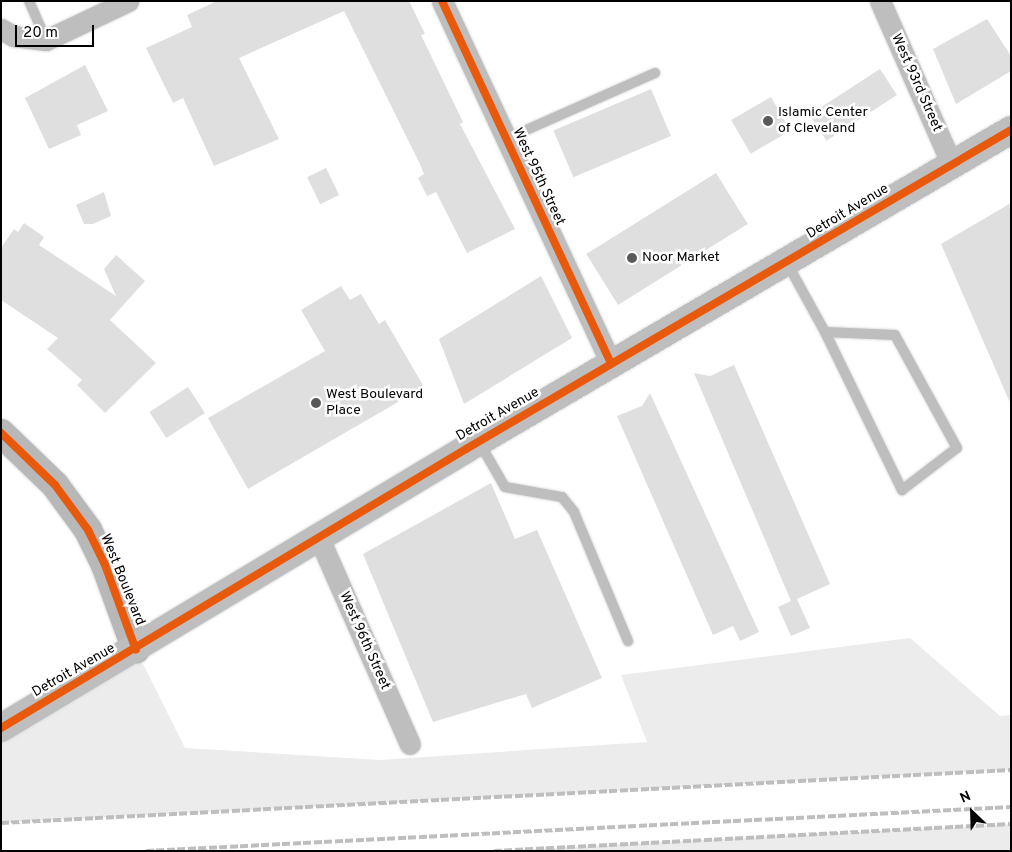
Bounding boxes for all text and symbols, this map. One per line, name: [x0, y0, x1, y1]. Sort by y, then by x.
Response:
scale bar: [18, 15, 96, 47]
text: 20 m: [23, 24, 58, 43]
street label: West 93rd Street: [887, 31, 945, 135]
place label: Islamic Center of Cleveland: [778, 105, 868, 138]
marker: Islamic Center of Cleveland: [762, 115, 774, 127]
street label: West 95th Street: [508, 126, 568, 228]
street label: Detroit Avenue: [804, 181, 892, 243]
place label: Noor Market: [642, 250, 720, 266]
marker: Noor Market: [626, 252, 638, 264]
street label: Detroit Avenue: [453, 384, 543, 446]
place label: West Boulevard Place: [326, 387, 423, 420]
marker: West Boulevard Place: [310, 397, 322, 409]
street label: West Boulevard: [96, 532, 148, 628]
street label: West 96th Street: [335, 589, 393, 693]
street label: Detroit Avenue: [29, 640, 119, 702]
north arrow: [947, 787, 997, 837]
text: N: [958, 788, 974, 808]

